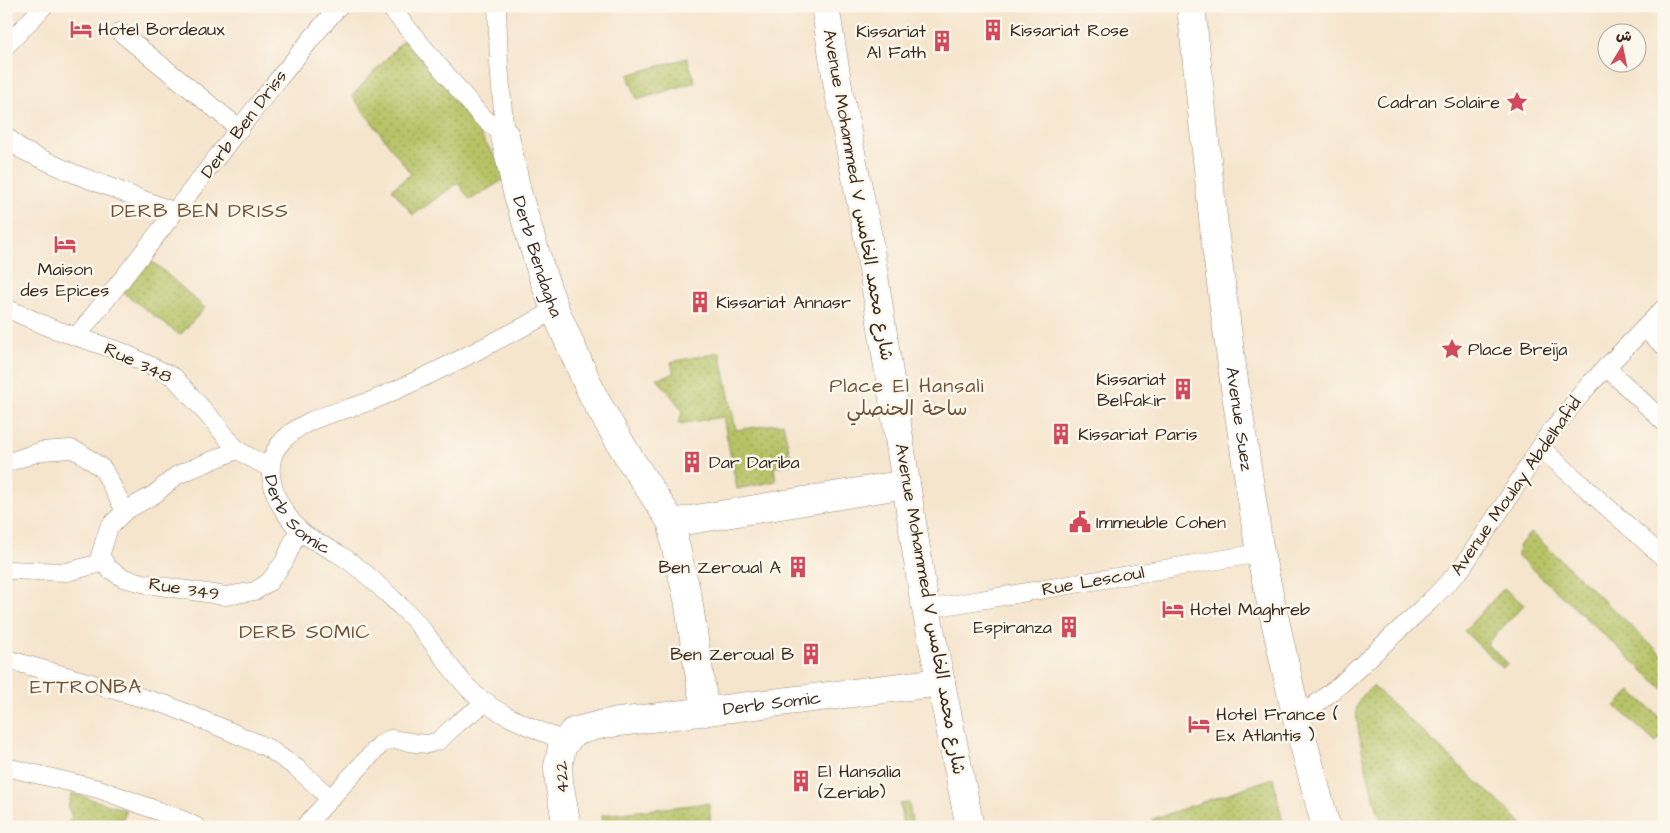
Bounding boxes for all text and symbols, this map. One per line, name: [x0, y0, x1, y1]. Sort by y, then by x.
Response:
hotel icon: Hotel Bordeaux: [68, 16, 94, 42]
place label: Hotel Bordeaux: [98, 17, 225, 42]
building icon: Kissariat Rose: [980, 17, 1006, 43]
place label: Kissariat Rose: [1010, 18, 1129, 43]
place label: Kissariat Al Fath: [856, 19, 927, 65]
north arrow: [1598, 22, 1648, 72]
text: ش: [1615, 25, 1633, 47]
street label: Avenue Mohammed V شارع محمد الخامس: [817, 27, 899, 363]
building icon: Kissariat Al Fath: [929, 28, 955, 54]
street label: Derb Ben Driss: [195, 65, 293, 183]
place icon: Cadran Solaire: [1504, 89, 1530, 115]
place label: Cadran Solaire: [1377, 90, 1500, 115]
street label: Derb Bendagha: [506, 193, 569, 321]
district label: DERB BEN DRISS: [111, 197, 289, 225]
hotel icon: Maison des Epices: [52, 231, 78, 257]
place label: Maison des Epices: [21, 257, 109, 303]
building icon: Kissariat Annasr: [687, 289, 713, 315]
place label: Kissariat Annasr: [716, 290, 851, 315]
street label: Rue 348: [100, 336, 176, 390]
place icon: Place Breïja: [1439, 336, 1465, 362]
place label: Place Breïja: [1468, 337, 1567, 362]
street label: Avenue Suez: [1220, 365, 1260, 473]
place label: Kissariat Belfakir: [1096, 367, 1167, 413]
district label: Place El Hansali ساحة الحنصلي: [829, 372, 985, 426]
building icon: Kissariat Belfakir: [1170, 376, 1196, 402]
street label: Avenue Moulay Abdelhafid: [1445, 392, 1588, 581]
building icon: Kissariat Paris: [1048, 421, 1074, 447]
place label: Kissariat Paris: [1078, 422, 1197, 447]
street label: Avenue Mohammed V شارع محمد الخامس: [889, 441, 971, 777]
building icon: Dar Dariba: [679, 449, 705, 475]
place label: Dar Dariba: [709, 450, 800, 475]
street label: Derb Somic: [258, 473, 335, 560]
public building icon: Immeuble Cohen: [1067, 509, 1093, 535]
place label: Immeuble Cohen: [1096, 510, 1226, 535]
building icon: Ben Zeroual A: [785, 554, 811, 580]
place label: Ben Zeroual A: [658, 555, 781, 580]
street label: Rue Lescoul: [1040, 560, 1146, 602]
street label: Rue 349: [147, 571, 221, 607]
hotel icon: Hotel Maghreb: [1160, 596, 1186, 622]
place label: Hotel Maghreb: [1190, 597, 1310, 623]
building icon: Espiranza: [1056, 614, 1082, 640]
place label: Espiranza: [973, 615, 1052, 640]
district label: DERB SOMIC: [239, 618, 371, 646]
building icon: Ben Zeroual B: [798, 641, 824, 667]
place label: Ben Zeroual B: [670, 642, 794, 667]
district label: ETTRONBA: [30, 673, 142, 701]
street label: Derb Somic: [721, 685, 822, 721]
place label: Hotel France ( Ex Atlantis ): [1216, 702, 1338, 748]
hotel icon: Hotel France ( Ex Atlantis ): [1186, 711, 1212, 737]
street label: 422: [549, 759, 575, 794]
place label: El Hansalia (Zeriab): [818, 759, 901, 805]
building icon: El Hansalia (Zeriab): [788, 768, 814, 794]

